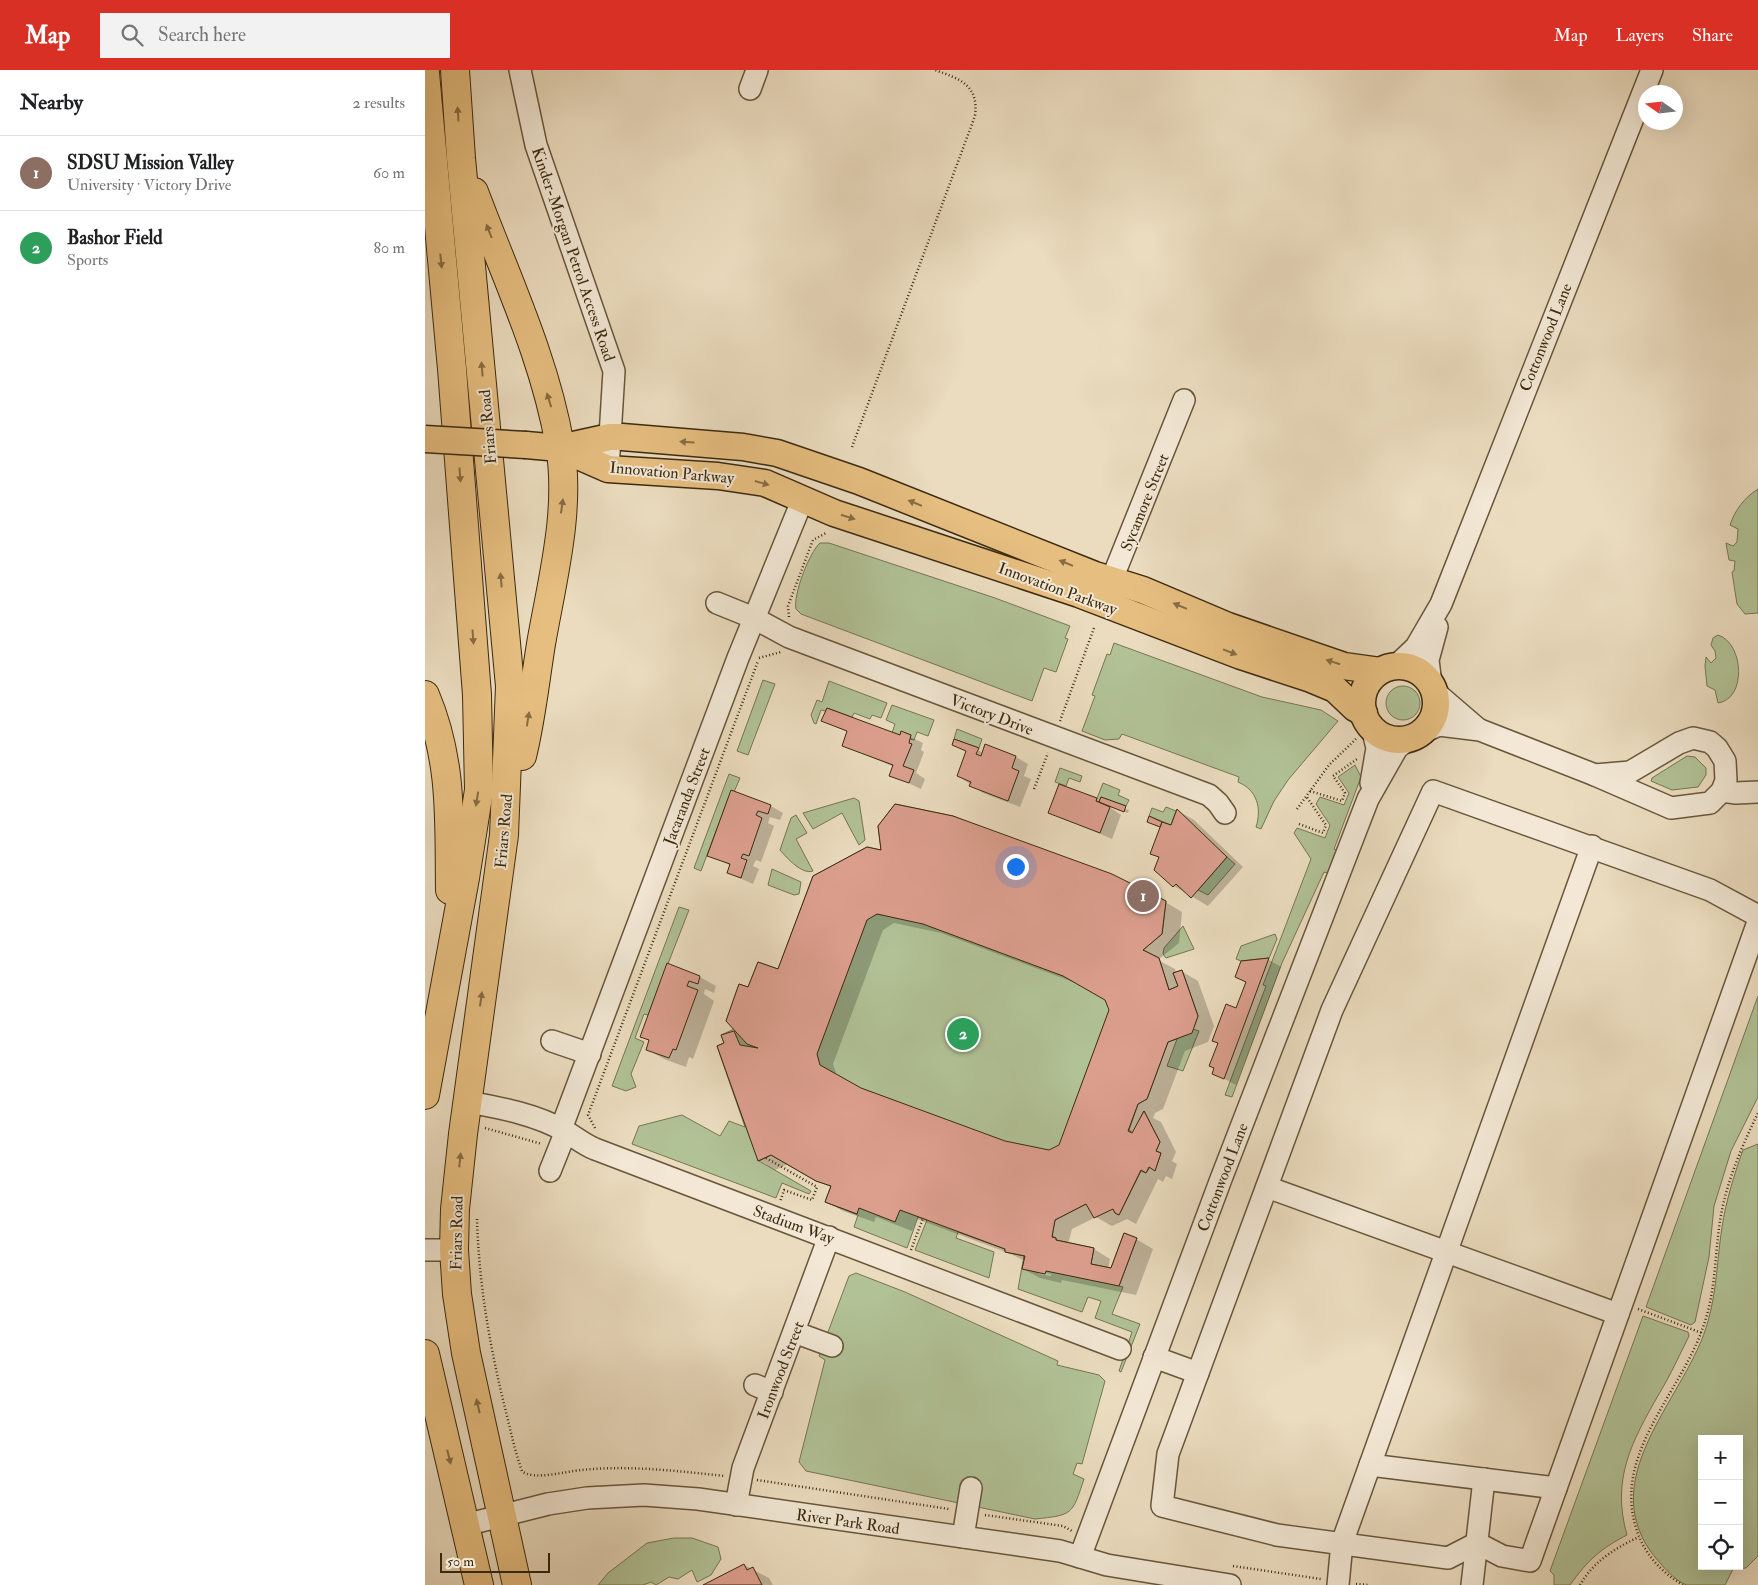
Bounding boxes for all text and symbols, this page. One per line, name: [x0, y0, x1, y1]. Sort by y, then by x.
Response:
search box: [100, 13, 450, 58]
text: Map: [25, 20, 70, 51]
icon: search: [118, 21, 146, 49]
text: Search here: [158, 23, 246, 47]
text: Map: [1554, 24, 1588, 47]
text: Layers: [1616, 24, 1664, 47]
text: Share: [1692, 24, 1733, 47]
north arrow: [1638, 85, 1683, 130]
text: Nearby: [20, 89, 83, 116]
text: 2 results: [352, 93, 405, 113]
one-way arrow: [454, 106, 462, 122]
street label: Kinder-Morgan Petrol Access Road: [527, 145, 619, 364]
text: SDSU Mission Valley: [67, 151, 234, 175]
text: 1: [33, 163, 39, 183]
text: 60 m: [373, 163, 405, 183]
text: University · Victory Drive: [67, 175, 231, 195]
one-way arrow: [484, 223, 492, 238]
text: Bashor Field: [67, 226, 163, 250]
text: 2: [32, 238, 40, 258]
text: 80 m: [374, 238, 405, 258]
text: Sports: [67, 250, 108, 270]
one-way arrow: [437, 253, 445, 269]
street label: Cottonwood Lane: [1515, 280, 1577, 394]
one-way arrow: [478, 361, 486, 377]
street label: Friars Road: [475, 389, 501, 465]
one-way arrow: [545, 392, 553, 407]
one-way arrow: [679, 438, 695, 446]
street label: Sycamore Street: [1116, 451, 1174, 554]
street label: Innovation Parkway: [609, 458, 736, 488]
one-way arrow: [457, 467, 465, 483]
one-way arrow: [755, 480, 770, 488]
one-way arrow: [559, 497, 567, 513]
one-way arrow: [908, 499, 922, 507]
one-way arrow: [841, 514, 856, 522]
street label: Innovation Parkway: [996, 558, 1121, 620]
one-way arrow: [1059, 559, 1074, 566]
one-way arrow: [496, 572, 504, 588]
one-way arrow: [1173, 601, 1187, 609]
one-way arrow: [469, 630, 477, 646]
one-way arrow: [1223, 648, 1238, 656]
one-way arrow: [1325, 658, 1340, 665]
street label: Victory Drive: [947, 690, 1036, 740]
one-way arrow: [525, 711, 533, 727]
street label: Jacaranda Street: [659, 745, 716, 849]
one-way arrow: [473, 792, 481, 808]
street label: Friars Road: [491, 793, 517, 869]
your location: [1003, 854, 1029, 880]
pin: 1: [1127, 877, 1159, 915]
one-way arrow: [477, 991, 485, 1007]
pin: 2: [947, 1015, 979, 1053]
street label: Cottonwood Lane: [1193, 1120, 1253, 1235]
one-way arrow: [456, 1152, 464, 1168]
street label: Friars Road: [446, 1195, 468, 1271]
street label: Stadium Way: [750, 1201, 838, 1249]
street label: Ironwood Street: [753, 1319, 809, 1422]
one-way arrow: [474, 1398, 482, 1414]
map controls: [1698, 1435, 1743, 1570]
button: +: [1698, 1435, 1743, 1480]
one-way arrow: [445, 1450, 453, 1465]
button: −: [1698, 1480, 1743, 1525]
street label: River Park Road: [795, 1505, 901, 1539]
button: locate: [1698, 1525, 1743, 1570]
scale bar: [440, 1550, 550, 1573]
text: 50 m: [447, 1553, 474, 1570]

